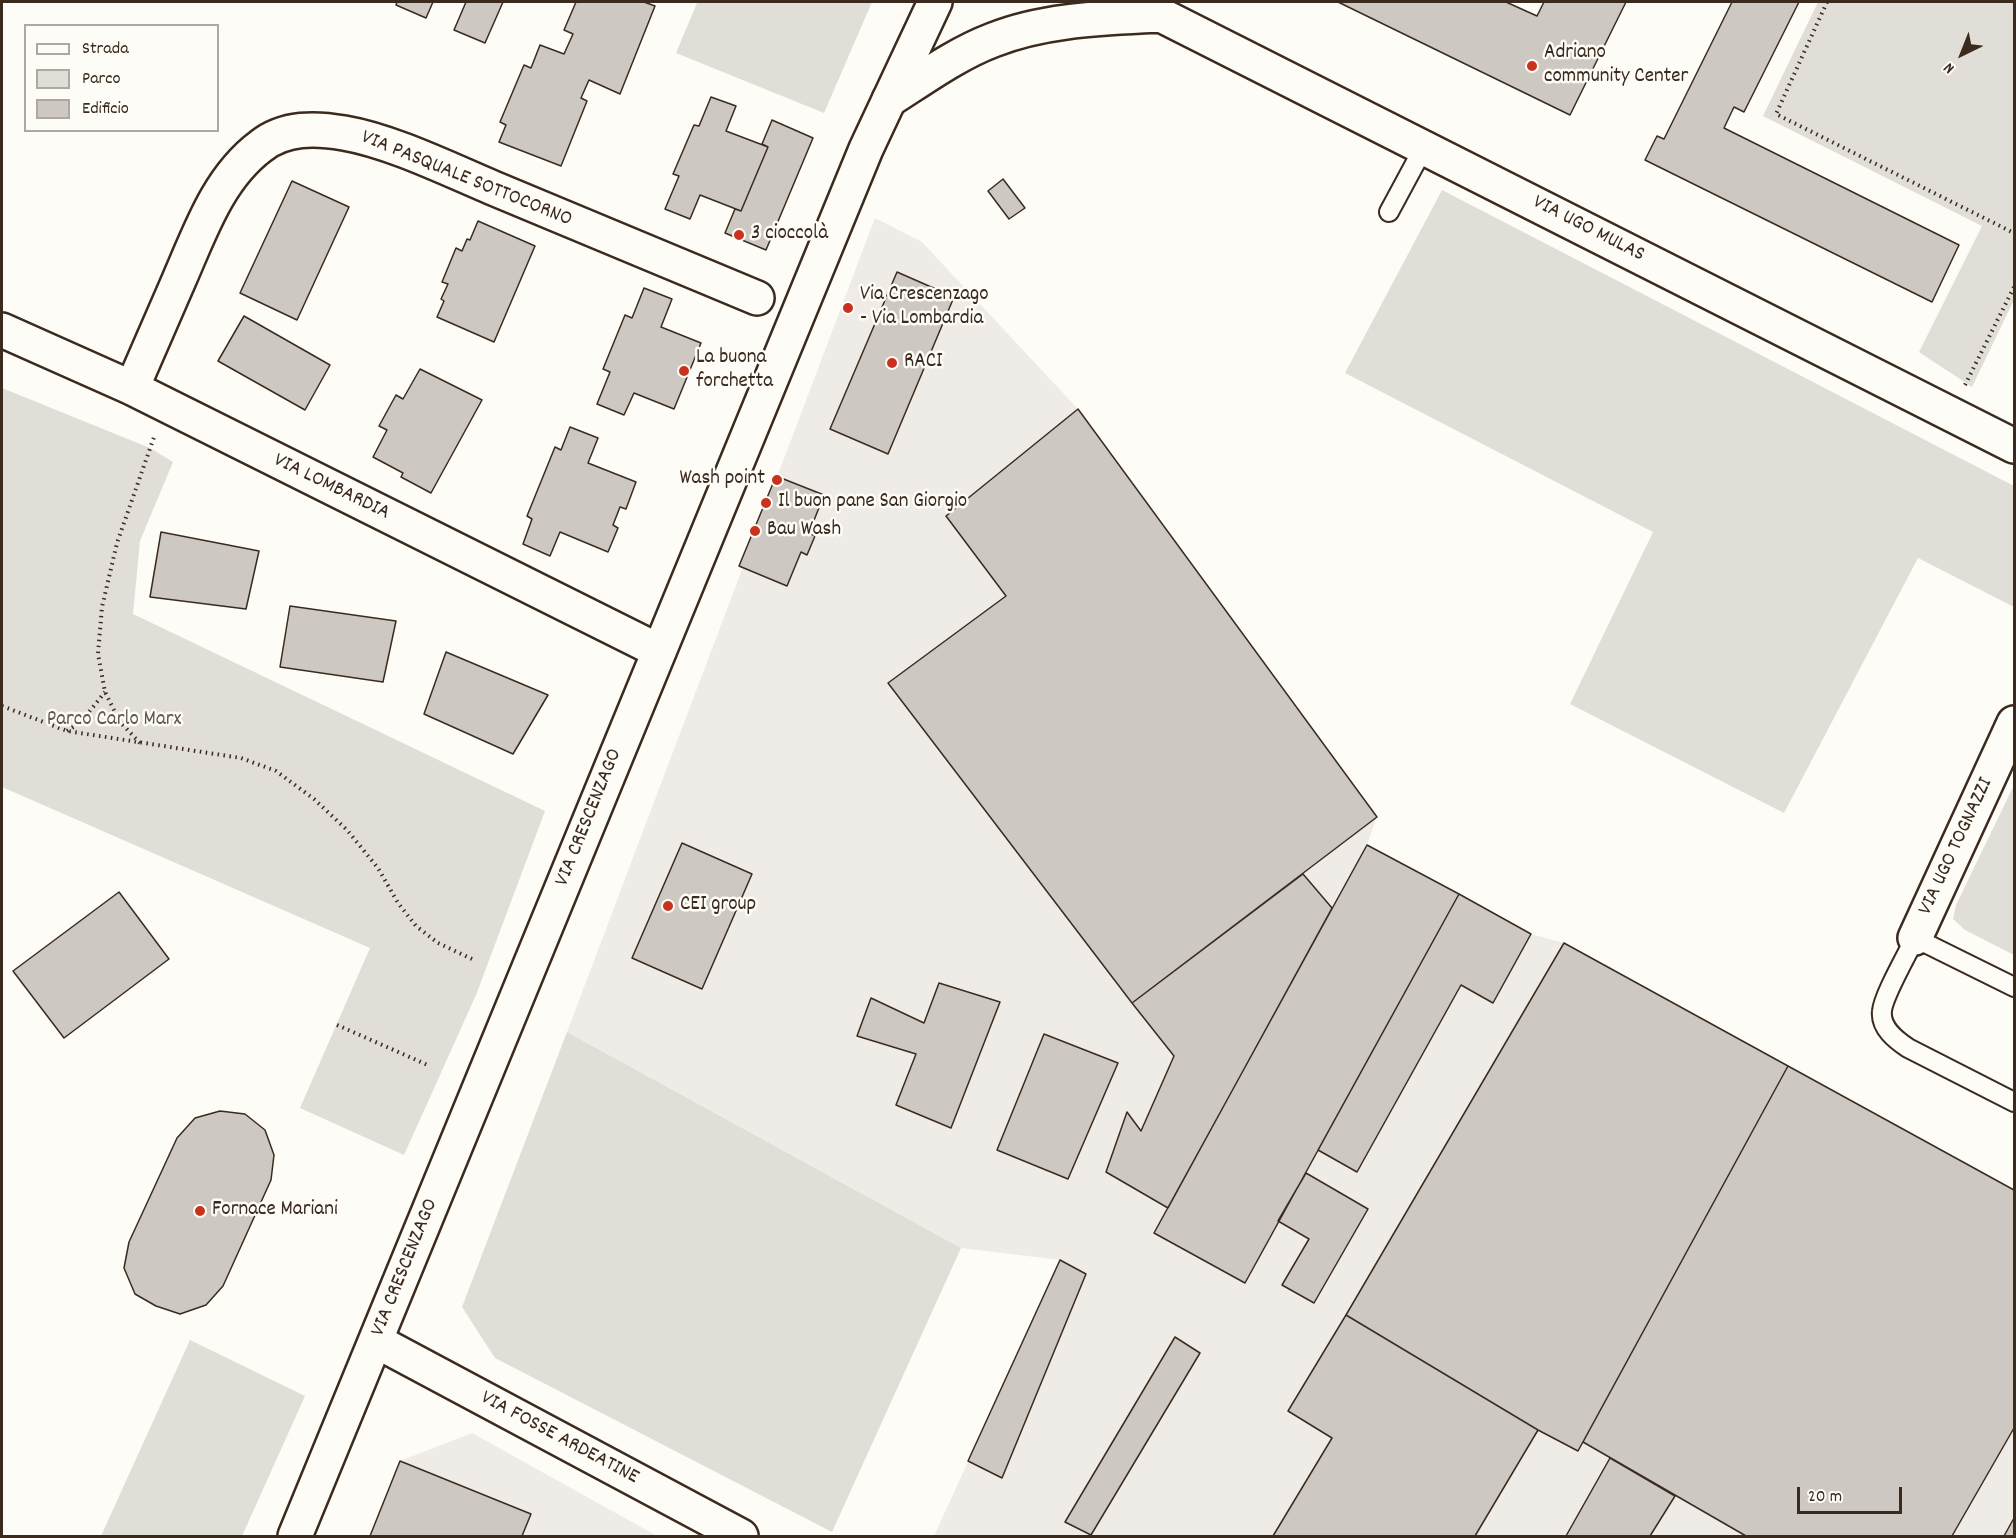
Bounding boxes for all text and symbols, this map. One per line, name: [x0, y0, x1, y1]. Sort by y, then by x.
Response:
legend: [24, 24, 219, 132]
north arrow: [1932, 24, 1992, 84]
text: Strada: [82, 37, 129, 62]
place label: Adriano community Center: [1544, 41, 1688, 91]
text: N: [1939, 56, 1960, 79]
marker: Adriano community Center: [1525, 59, 1539, 73]
text: Parco: [82, 67, 121, 92]
text: Edificio: [82, 97, 129, 122]
street label: VIA PASQUALE SOTTOCORNO: [357, 126, 575, 234]
street label: VIA UGO MULAS: [1528, 191, 1648, 269]
place label: 3 cioccolà: [751, 222, 828, 248]
marker: 3 cioccolà: [732, 228, 746, 242]
place label: Via Crescenzago - Via Lombardia: [860, 283, 989, 333]
marker: Via Crescenzago - Via Lombardia: [841, 301, 855, 315]
place label: La buona forchetta: [696, 346, 773, 396]
place label: RACI: [904, 350, 943, 376]
marker: RACI: [885, 356, 899, 370]
marker: La buona forchetta: [677, 364, 691, 378]
street label: VIA LOMBARDIA: [269, 449, 393, 527]
place label: Wash point: [680, 467, 765, 493]
marker: Wash point: [770, 473, 784, 487]
place label: Il buon pane San Giorgio: [778, 490, 967, 516]
marker: Il buon pane San Giorgio: [759, 496, 773, 510]
place label: Bau Wash: [767, 518, 841, 544]
marker: Bau Wash: [748, 524, 762, 538]
park label: Parco Carlo Marx: [47, 708, 181, 734]
street label: VIA CRESCENZAGO: [551, 746, 629, 890]
street label: VIA UGO TOGNAZZI: [1914, 774, 2000, 920]
place label: CEI group: [680, 893, 756, 919]
marker: CEI group: [661, 899, 675, 913]
street label: VIA CRESCENZAGO: [367, 1196, 445, 1340]
place label: Fornace Mariani: [212, 1198, 338, 1224]
marker: Fornace Mariani: [193, 1204, 207, 1218]
street label: VIA FOSSE ARDEATINE: [476, 1387, 642, 1491]
scale bar: [1800, 1475, 1905, 1513]
text: 20 m: [1808, 1485, 1842, 1510]

